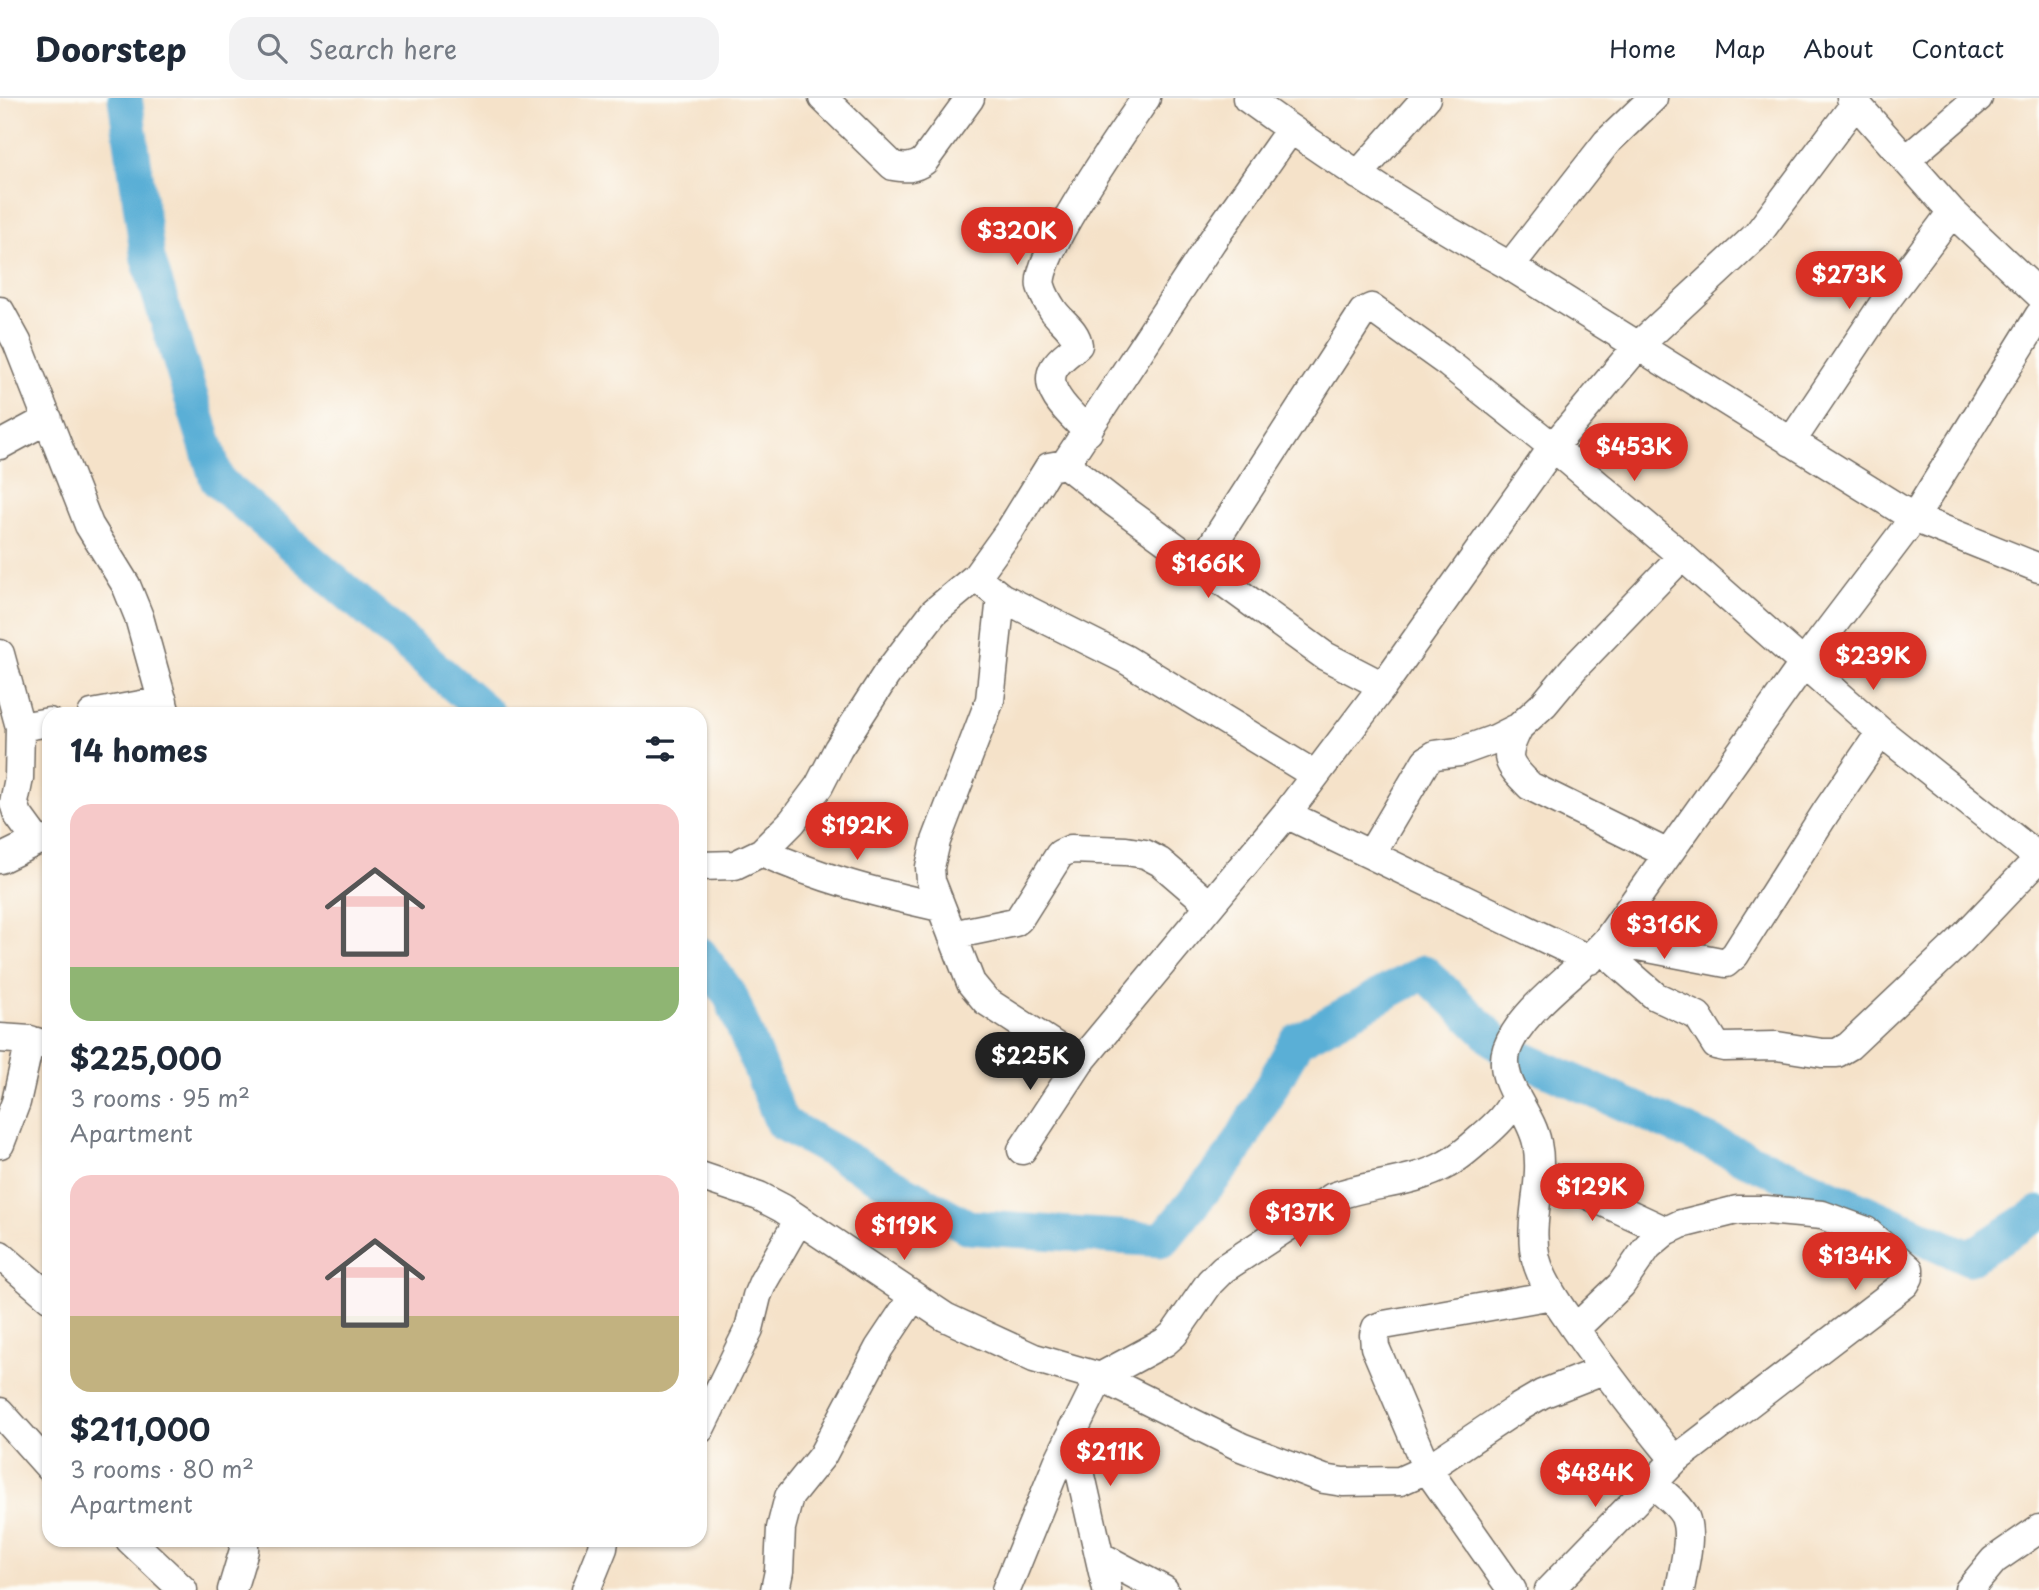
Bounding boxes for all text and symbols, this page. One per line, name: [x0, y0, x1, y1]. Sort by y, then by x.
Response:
search box: [229, 17, 719, 80]
text: Doorstep: [35, 23, 187, 73]
icon: search: [253, 29, 291, 67]
text: Search here: [309, 29, 457, 68]
text: Home: [1609, 30, 1676, 66]
text: Map: [1714, 30, 1765, 66]
text: About: [1803, 30, 1873, 66]
text: Contact: [1911, 30, 2004, 66]
pin: $320K: [968, 208, 1066, 267]
text: $320K: [977, 212, 1057, 247]
pin: $273K: [1800, 252, 1898, 311]
text: $273K: [1812, 256, 1886, 291]
pin: $453K: [1585, 424, 1683, 483]
text: $453K: [1596, 428, 1672, 463]
pin: $166K: [1159, 540, 1257, 600]
text: $166K: [1171, 545, 1245, 580]
pin: $239K: [1824, 632, 1922, 692]
text: $239K: [1835, 637, 1911, 672]
text: 14 homes: [70, 727, 208, 772]
icon: filters: [641, 730, 679, 768]
pin: $192K: [808, 802, 906, 862]
text: $192K: [821, 807, 893, 842]
icon: home: [312, 849, 438, 975]
pin: $316K: [1615, 902, 1713, 961]
text: $316K: [1627, 906, 1701, 941]
pin: $225K: [981, 1032, 1079, 1092]
text: $225,000: [70, 1035, 222, 1080]
text: $225K: [991, 1037, 1069, 1072]
text: 3 rooms · 95 m²: [70, 1080, 250, 1115]
text: Apartment: [70, 1115, 193, 1150]
pin: $129K: [1543, 1164, 1641, 1223]
text: $129K: [1556, 1168, 1628, 1203]
pin: $137K: [1251, 1190, 1349, 1249]
text: $137K: [1265, 1194, 1335, 1229]
pin: $119K: [855, 1202, 953, 1262]
text: $119K: [871, 1207, 937, 1242]
icon: home: [312, 1220, 438, 1346]
pin: $134K: [1806, 1232, 1904, 1292]
text: $134K: [1818, 1237, 1892, 1272]
text: $211,000: [70, 1406, 210, 1451]
pin: $211K: [1061, 1428, 1159, 1488]
text: $211K: [1076, 1433, 1144, 1468]
pin: $484K: [1546, 1450, 1644, 1509]
text: 3 rooms · 80 m²: [70, 1451, 254, 1486]
text: $484K: [1556, 1454, 1634, 1489]
text: Apartment: [70, 1486, 193, 1521]

